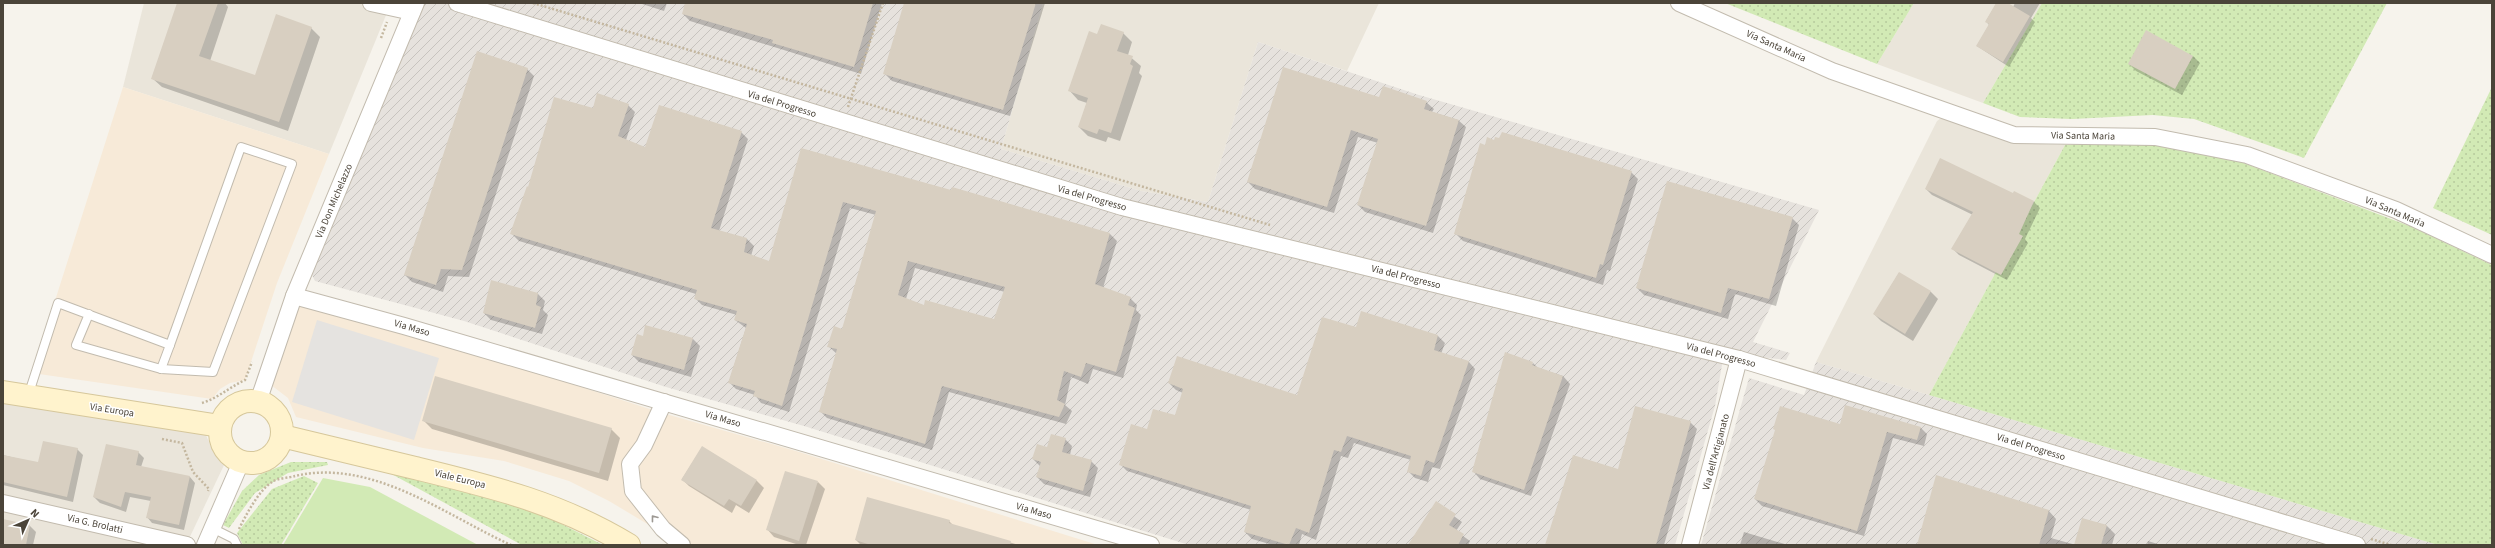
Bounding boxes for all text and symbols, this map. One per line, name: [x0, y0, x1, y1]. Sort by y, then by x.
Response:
street label: Via Santa Maria: [1744, 27, 1808, 65]
street label: Via del Progresso: [746, 87, 818, 121]
street label: Via Santa Maria: [2051, 128, 2115, 144]
street label: Via Don Michelazzo: [312, 162, 356, 240]
street label: Via del Progresso: [1056, 181, 1128, 215]
street label: Via Santa Maria: [2363, 193, 2427, 231]
street label: Via del Progresso: [1370, 262, 1442, 292]
street label: Via Maso: [392, 316, 432, 340]
street label: Via del Progresso: [1685, 339, 1757, 371]
street label: Via Europa: [89, 400, 135, 420]
street label: Via Maso: [703, 407, 743, 431]
street label: Via dell'Artigianato: [1699, 412, 1733, 492]
street label: Via del Progresso: [1995, 430, 2067, 464]
street label: Viale Europa: [433, 466, 487, 492]
street label: Via Maso: [1014, 499, 1054, 523]
north arrow: [8, 500, 48, 540]
text: N: [27, 505, 43, 521]
street label: Via G. Brolatti: [66, 511, 124, 537]
one-way arrow: [652, 515, 659, 522]

